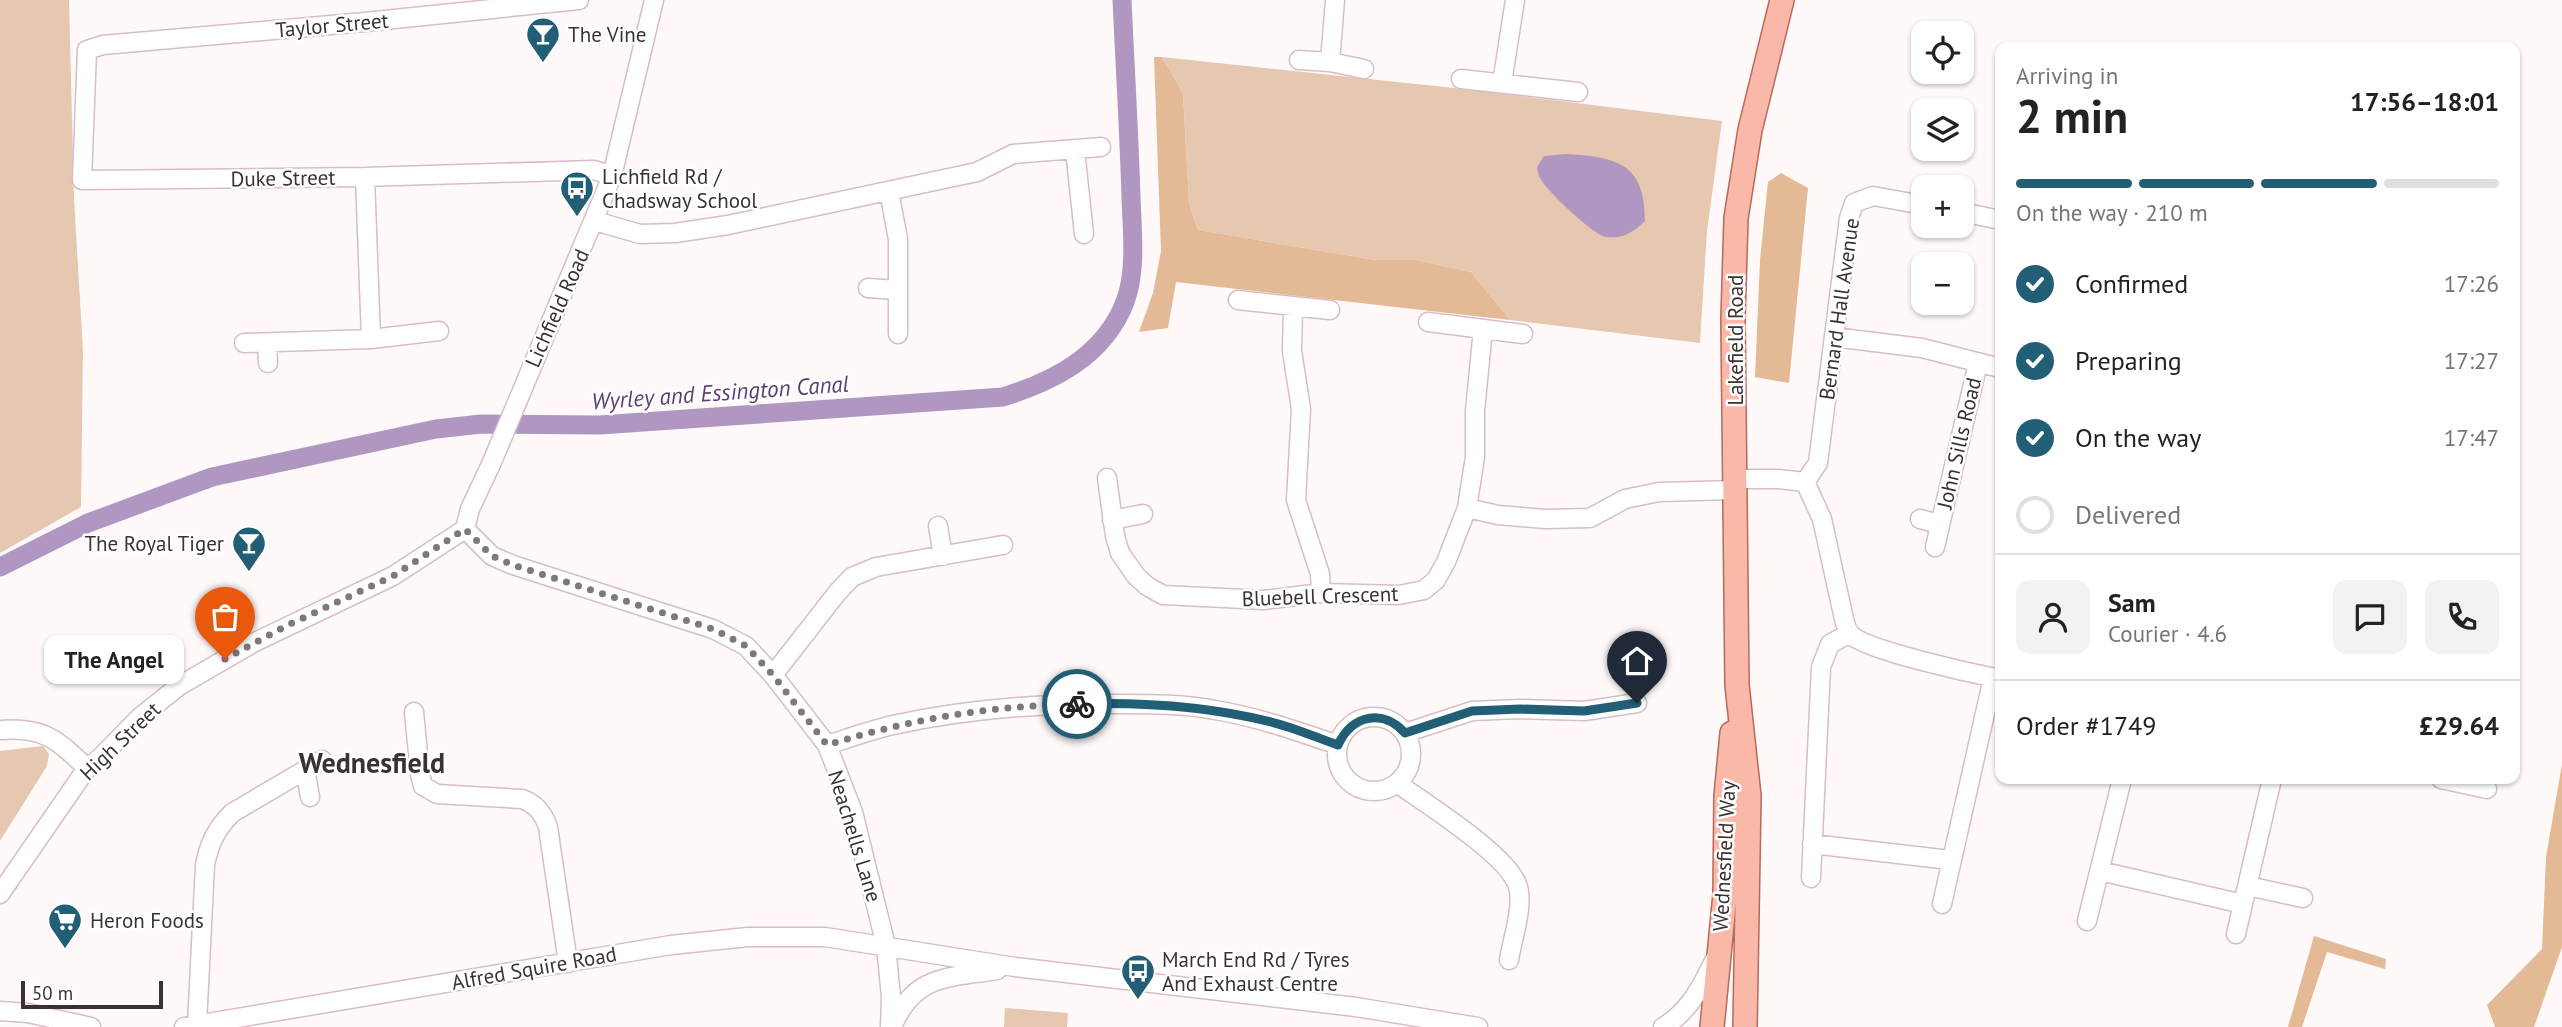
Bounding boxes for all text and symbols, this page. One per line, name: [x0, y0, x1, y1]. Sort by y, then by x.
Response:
street label: Taylor Street: [274, 7, 390, 43]
bar icon: The Vine: [524, 15, 562, 64]
place label: The Vine: [568, 21, 647, 48]
map controls: [1911, 21, 1974, 315]
button: locate: [1911, 21, 1974, 84]
text: Arriving in: [2016, 61, 2118, 90]
text: 17:56–18:01: [2350, 85, 2499, 118]
text: 2 min: [2016, 86, 2128, 146]
button: layers: [1911, 98, 1974, 161]
place label: Lichfield Rd / Chadsway School: [602, 163, 757, 214]
street label: Duke Street: [230, 164, 336, 192]
bus stop icon: Lichfield Rd / Chadsway School: [558, 169, 596, 218]
button: +: [1911, 175, 1974, 238]
text: On the way · 210 m: [2016, 198, 2208, 227]
street label: Bernard Hall Avenue: [1813, 216, 1865, 402]
street label: Lichfield Road: [519, 245, 595, 371]
button: −: [1911, 252, 1974, 315]
icon: check: [2016, 265, 2054, 303]
text: Confirmed: [2075, 267, 2188, 300]
text: 17:26: [2444, 269, 2499, 298]
street label: Lakefield Road: [1722, 275, 1749, 405]
icon: check: [2016, 342, 2054, 380]
text: Preparing: [2075, 344, 2182, 377]
text: 17:27: [2444, 346, 2499, 375]
water label: Wyrley and Essington Canal: [590, 369, 850, 415]
street label: John Sills Road: [1931, 375, 1987, 512]
icon: check: [2016, 419, 2054, 457]
text: On the way: [2075, 421, 2201, 454]
text: 17:47: [2444, 423, 2499, 452]
text: Delivered: [2075, 498, 2181, 531]
bar icon: The Royal Tiger: [230, 524, 268, 573]
place label: The Royal Tiger: [84, 530, 224, 557]
street label: Bluebell Crescent: [1241, 580, 1399, 612]
button: person: [2016, 580, 2090, 654]
button: chat: [2333, 580, 2407, 654]
button: phone: [2425, 580, 2499, 654]
text: Sam: [2108, 586, 2156, 619]
pin: [195, 587, 255, 659]
icon: bag: [206, 598, 244, 636]
text: Courier · 4.6: [2108, 619, 2227, 648]
pin: [1607, 631, 1667, 703]
callout: The Angel: [43, 634, 183, 684]
icon: home: [1618, 642, 1656, 680]
text: The Angel: [64, 645, 164, 674]
courier: [1042, 669, 1112, 739]
icon: bike: [1058, 685, 1096, 723]
street label: High Street: [74, 696, 166, 786]
text: Order #1749: [2016, 709, 2156, 742]
text: £29.64: [2419, 709, 2499, 742]
district label: Wednesfield: [299, 744, 445, 781]
street label: Neachells Lane: [822, 767, 888, 905]
street label: Wednesfield Way: [1707, 780, 1741, 932]
supermarket icon: Heron Foods: [46, 901, 84, 950]
place label: Heron Foods: [90, 907, 204, 934]
street label: Alfred Squire Road: [449, 940, 619, 996]
place label: March End Rd / Tyres And Exhaust Centre: [1162, 946, 1350, 997]
bus stop icon: March End Rd / Tyres And Exhaust Centre: [1119, 952, 1157, 1001]
scale bar: [21, 978, 163, 1010]
text: 50 m: [32, 981, 73, 1005]

